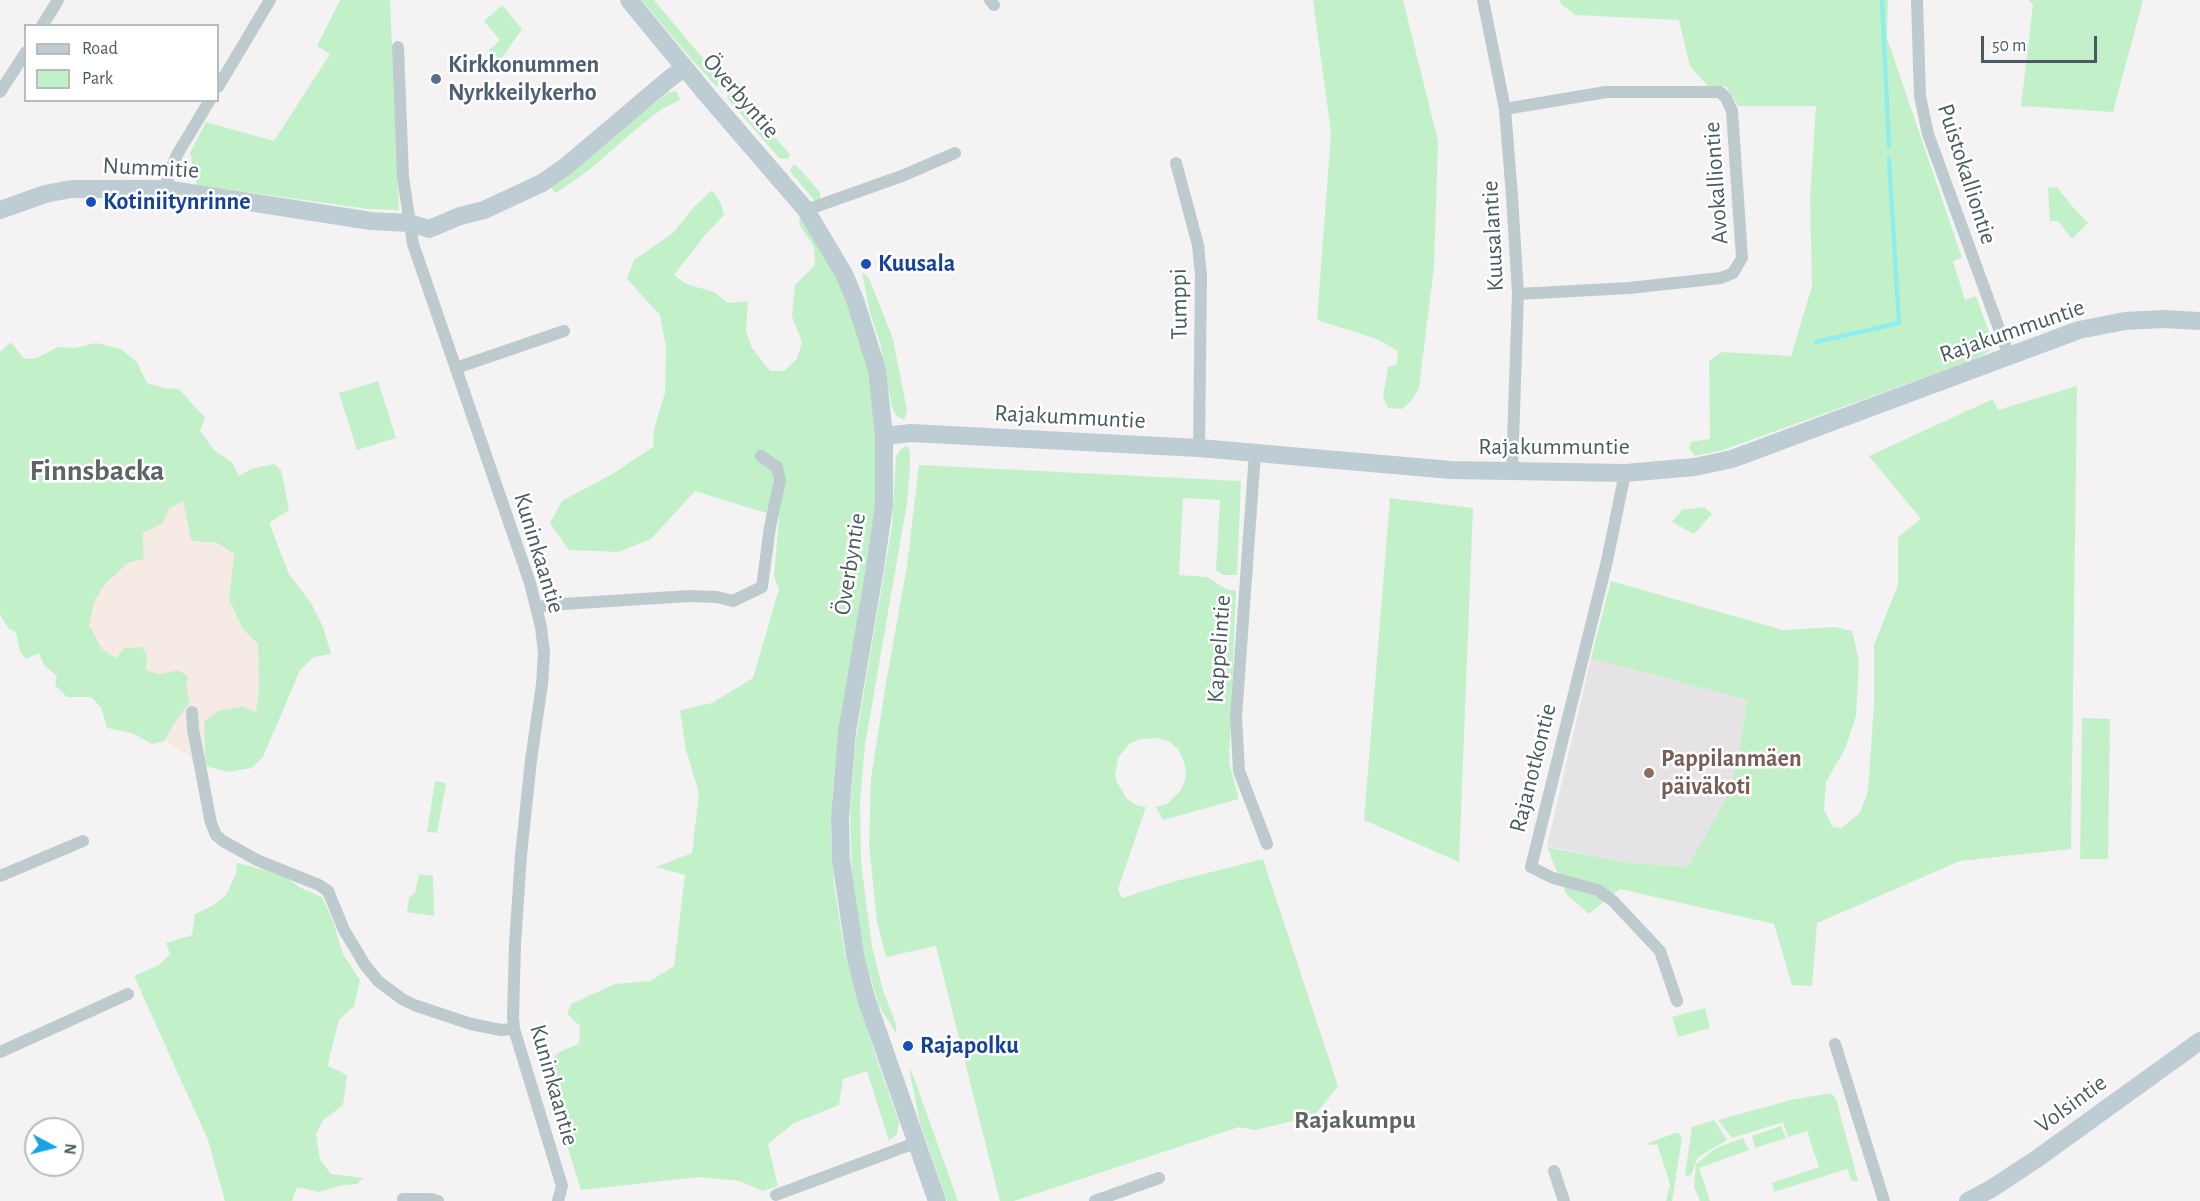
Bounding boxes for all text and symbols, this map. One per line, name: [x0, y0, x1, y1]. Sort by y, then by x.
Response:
legend: [24, 24, 219, 102]
scale bar: [1984, 24, 2100, 62]
text: 50 m: [1992, 37, 2026, 55]
text: Road: [82, 40, 118, 58]
street label: Överbyntie: [696, 48, 786, 144]
place label: Kirkkonummen Nyrkkeilykerho: [448, 51, 599, 107]
text: Park: [82, 70, 113, 88]
marker: Kirkkonummen Nyrkkeilykerho: [429, 72, 443, 86]
street label: Puistokalliontie: [1931, 100, 2003, 248]
street label: Avokalliontie: [1697, 121, 1735, 245]
street label: Nummitie: [102, 151, 200, 185]
street label: Kuusalantie: [1476, 180, 1510, 292]
place label: Kotiniitynrinne: [103, 188, 251, 216]
marker: Kotiniitynrinne: [84, 195, 98, 209]
place label: Kuusala: [878, 250, 955, 278]
marker: Kuusala: [859, 257, 873, 271]
street label: Tumppi: [1164, 268, 1194, 340]
street label: Rajakummuntie: [1936, 293, 2088, 369]
street label: Rajakummuntie: [994, 399, 1146, 435]
street label: Rajakummuntie: [1478, 433, 1630, 461]
district label: Finnsbacka: [30, 453, 164, 489]
street label: Kuninkaantie: [507, 489, 571, 617]
street label: Överbyntie: [828, 511, 872, 617]
street label: Kappelintie: [1201, 594, 1237, 704]
street label: Rajanotkontie: [1503, 700, 1563, 836]
place label: Pappilanmäen päiväkoti: [1661, 745, 1802, 801]
marker: Pappilanmäen päiväkoti: [1642, 766, 1656, 780]
street label: Kuninkaantie: [523, 1021, 585, 1149]
place label: Rajapolku: [920, 1032, 1019, 1060]
marker: Rajapolku: [901, 1039, 915, 1053]
street label: Volsintie: [2029, 1068, 2113, 1140]
district label: Rajakumpu: [1294, 1104, 1416, 1136]
north arrow: [24, 1117, 84, 1177]
text: N: [61, 1142, 78, 1155]

